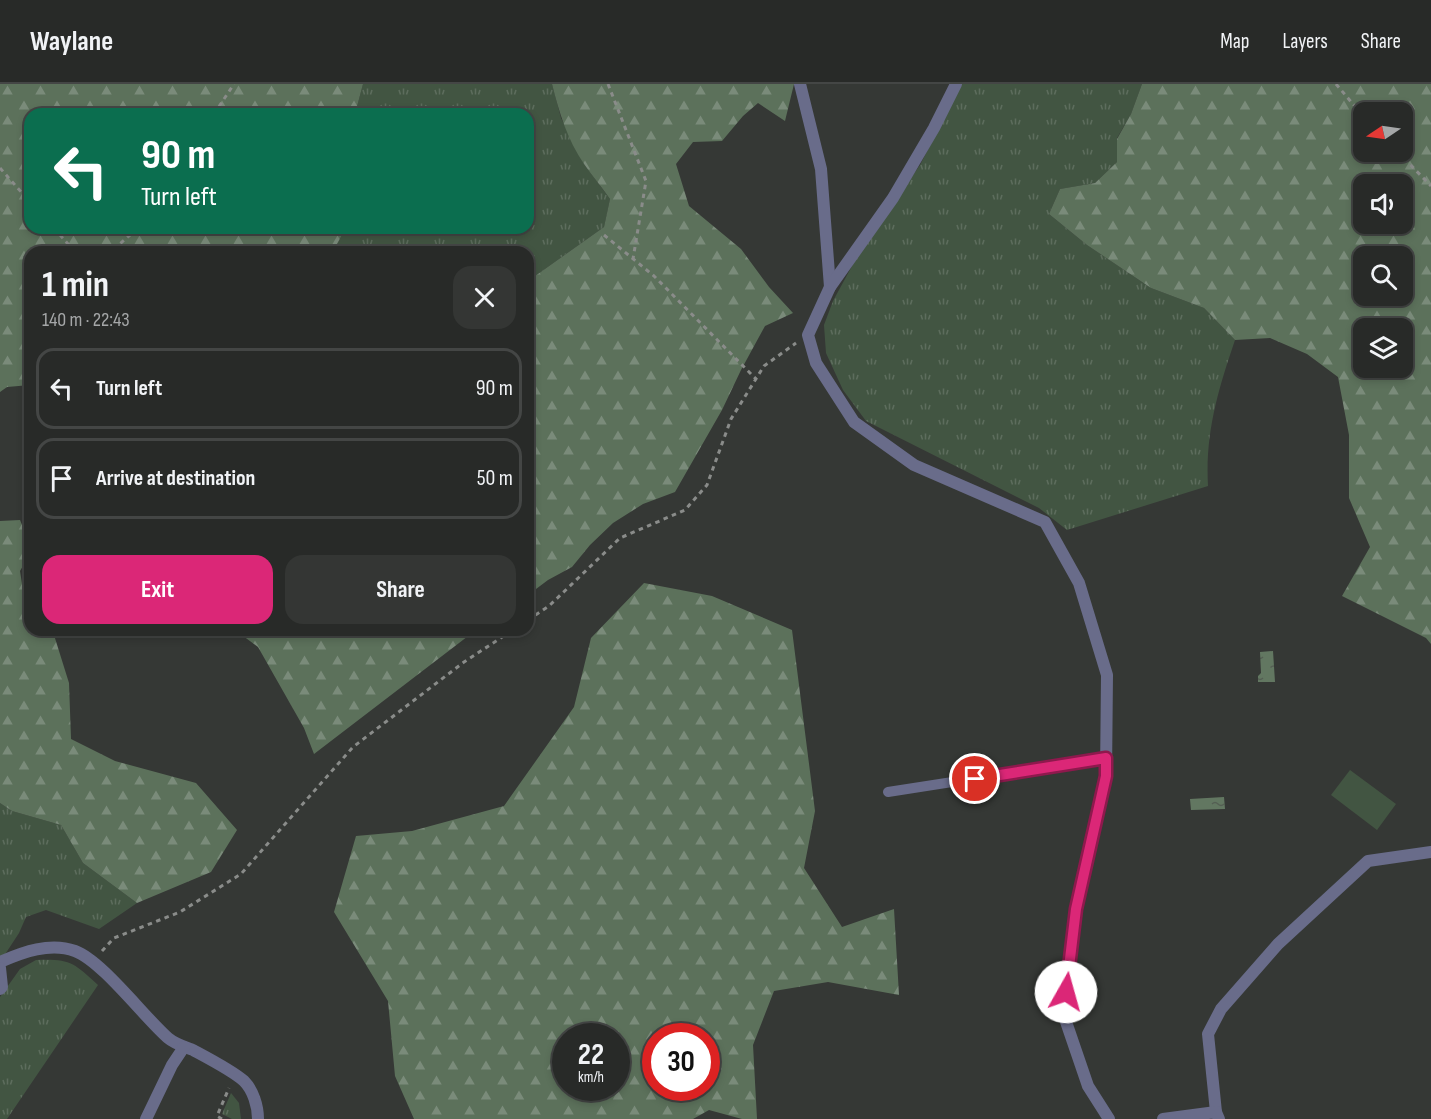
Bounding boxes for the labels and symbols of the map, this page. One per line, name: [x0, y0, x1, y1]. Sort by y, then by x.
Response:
north arrow: [1353, 102, 1413, 162]
pin: [949, 753, 1000, 804]
position arrow: [1034, 960, 1098, 1024]
speed limit sign: 30: [642, 1023, 720, 1101]

